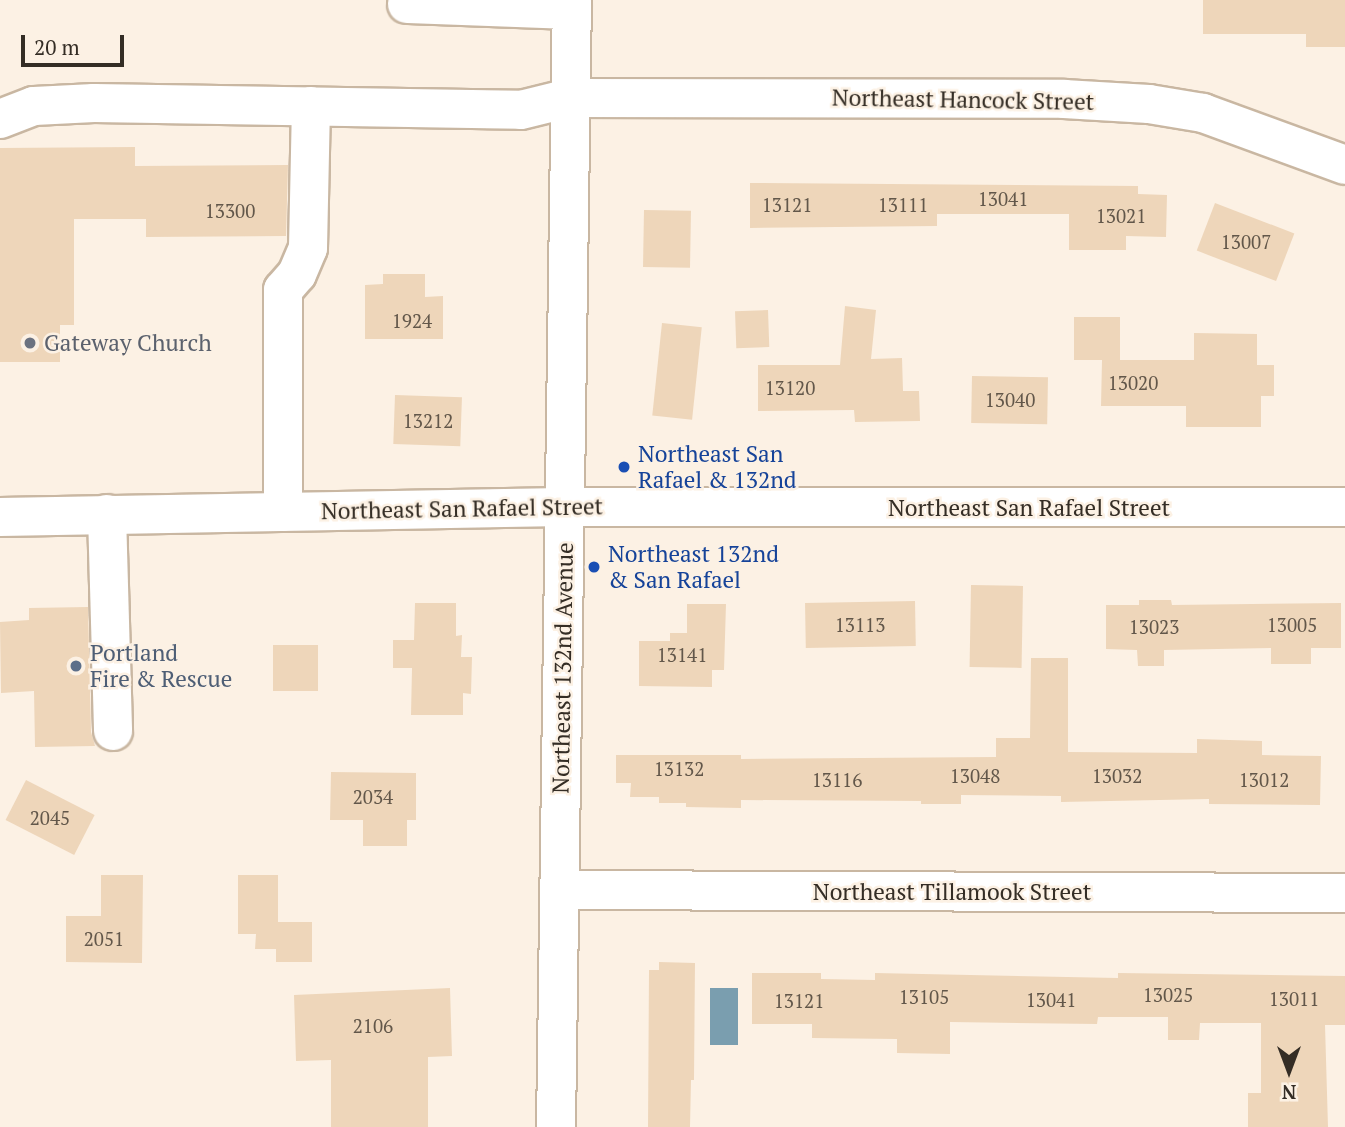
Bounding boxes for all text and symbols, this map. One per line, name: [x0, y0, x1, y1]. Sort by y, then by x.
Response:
scale bar: [24, 21, 128, 65]
text: 20 m: [34, 33, 80, 61]
street label: Northeast Hancock Street: [832, 84, 1094, 116]
house number: 13041: [978, 188, 1028, 210]
house number: 13121: [762, 194, 812, 216]
house number: 13111: [878, 194, 928, 216]
house number: 13300: [205, 200, 255, 222]
house number: 13021: [1096, 205, 1146, 227]
house number: 13007: [1221, 231, 1271, 253]
house number: 1924: [392, 310, 432, 332]
place label: Gateway Church: [44, 329, 212, 357]
marker: Gateway Church: [22, 335, 38, 351]
house number: 13020: [1108, 372, 1158, 394]
house number: 13120: [765, 377, 815, 399]
house number: 13040: [985, 389, 1035, 411]
house number: 13212: [403, 410, 453, 432]
place label: Northeast San Rafael & 132nd: [638, 440, 797, 494]
marker: Northeast San Rafael & 132nd: [616, 459, 632, 475]
street label: Northeast San Rafael Street: [321, 493, 603, 525]
street label: Northeast San Rafael Street: [888, 494, 1170, 522]
place label: Northeast 132nd & San Rafael: [608, 540, 779, 594]
street label: Northeast 132nd Avenue: [547, 542, 579, 794]
marker: Northeast 132nd & San Rafael: [586, 559, 602, 575]
house number: 13113: [835, 614, 885, 636]
house number: 13005: [1267, 614, 1317, 636]
house number: 13023: [1129, 616, 1179, 638]
place label: Portland Fire & Rescue: [90, 639, 232, 693]
house number: 13141: [657, 644, 707, 666]
marker: Portland Fire & Rescue: [68, 658, 84, 674]
house number: 13132: [654, 758, 704, 780]
house number: 13048: [950, 765, 1000, 787]
house number: 13032: [1092, 765, 1142, 787]
house number: 13116: [812, 769, 862, 791]
house number: 13012: [1239, 769, 1289, 791]
house number: 2034: [353, 786, 393, 808]
house number: 2045: [30, 807, 70, 829]
street label: Northeast Tillamook Street: [813, 878, 1091, 906]
house number: 2051: [84, 928, 124, 950]
house number: 13025: [1143, 984, 1193, 1006]
house number: 13105: [899, 986, 949, 1008]
house number: 13011: [1269, 988, 1319, 1010]
house number: 13041: [1026, 989, 1076, 1011]
house number: 13121: [774, 990, 824, 1012]
house number: 2106: [353, 1015, 393, 1037]
north arrow: [1254, 1036, 1324, 1106]
text: N: [1282, 1080, 1296, 1105]

